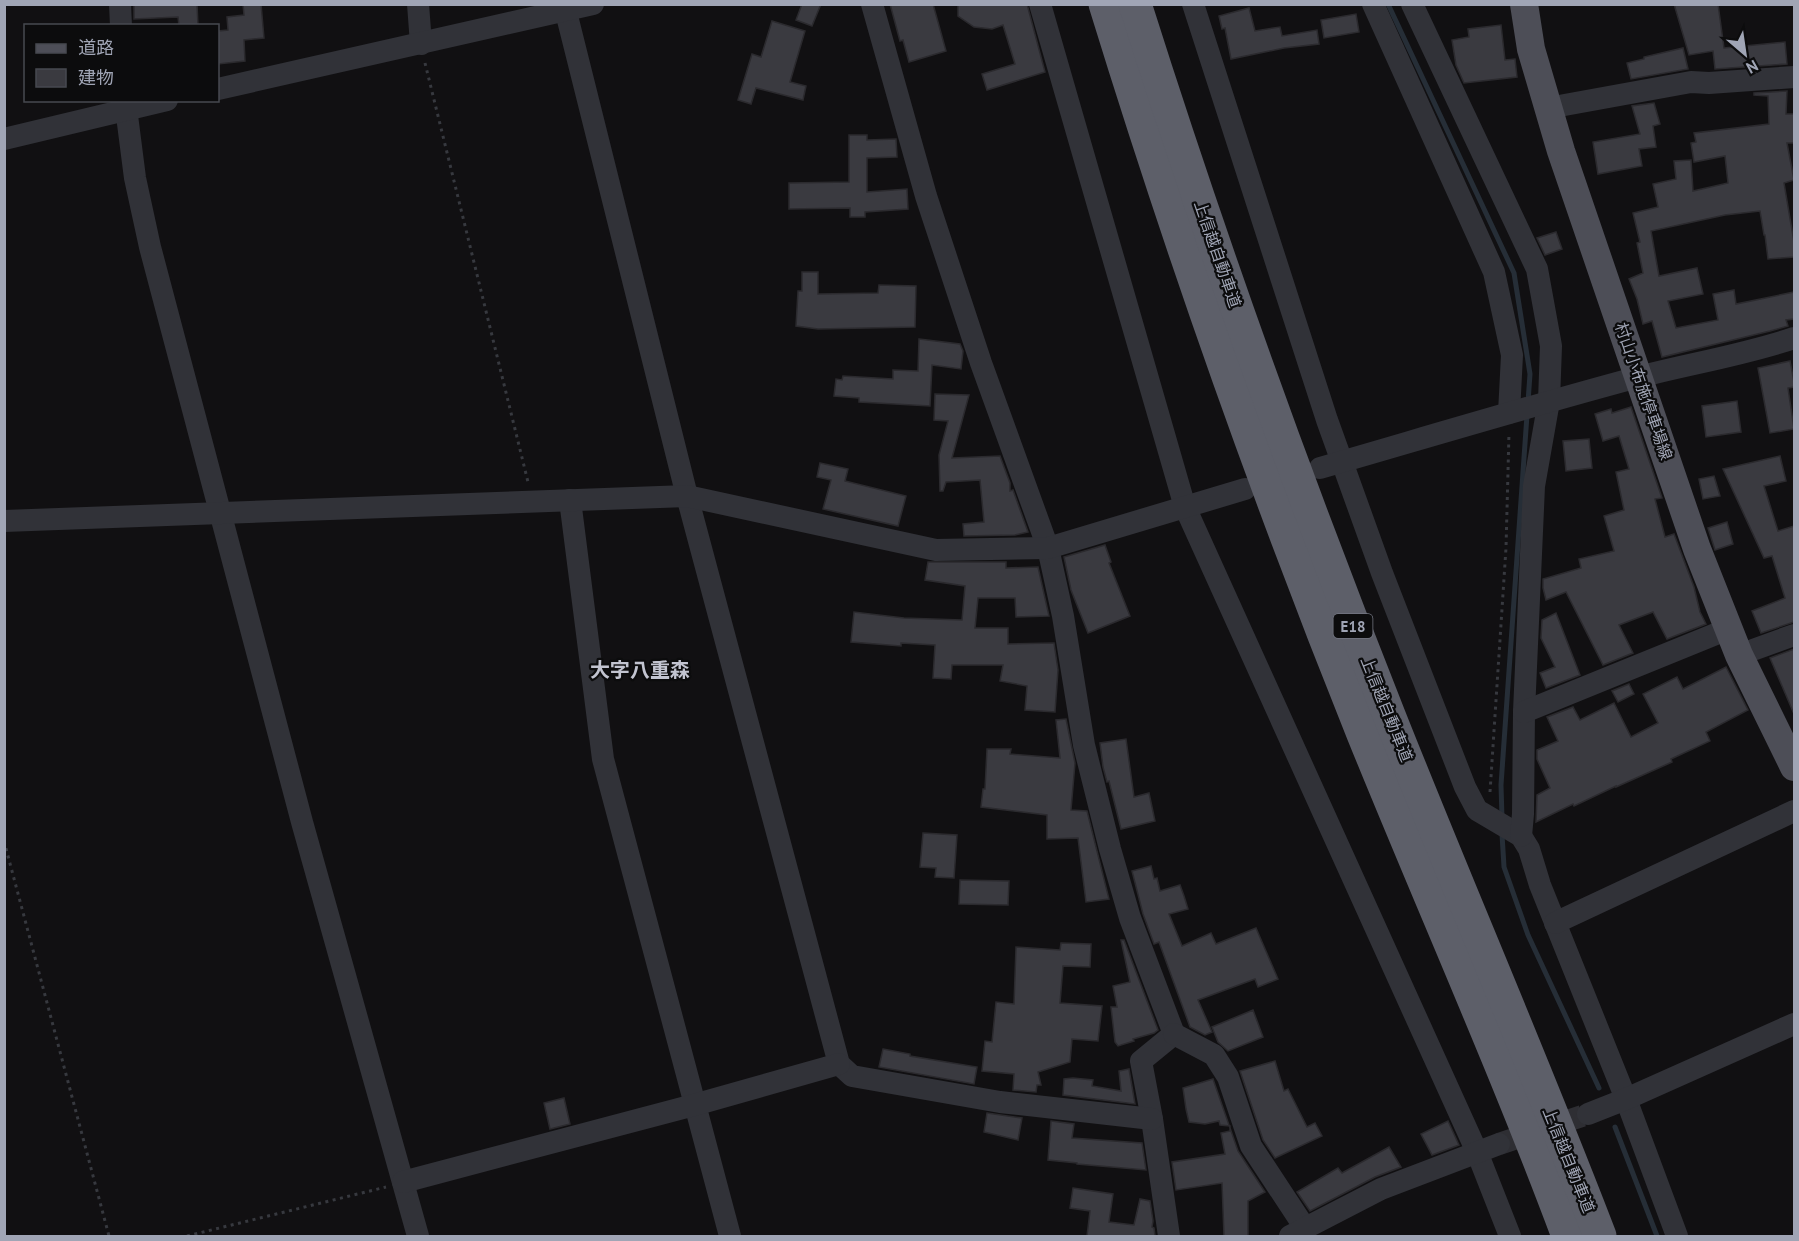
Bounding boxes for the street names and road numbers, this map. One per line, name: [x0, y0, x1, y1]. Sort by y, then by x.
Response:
street label: 上信越自動車道: [1190, 198, 1246, 310]
street label: 村山小布施停車場線: [1611, 320, 1677, 462]
road number: E18: [1334, 614, 1372, 638]
street label: 上信越自動車道: [1357, 653, 1417, 765]
street label: 上信越自動車道: [1539, 1104, 1599, 1216]

